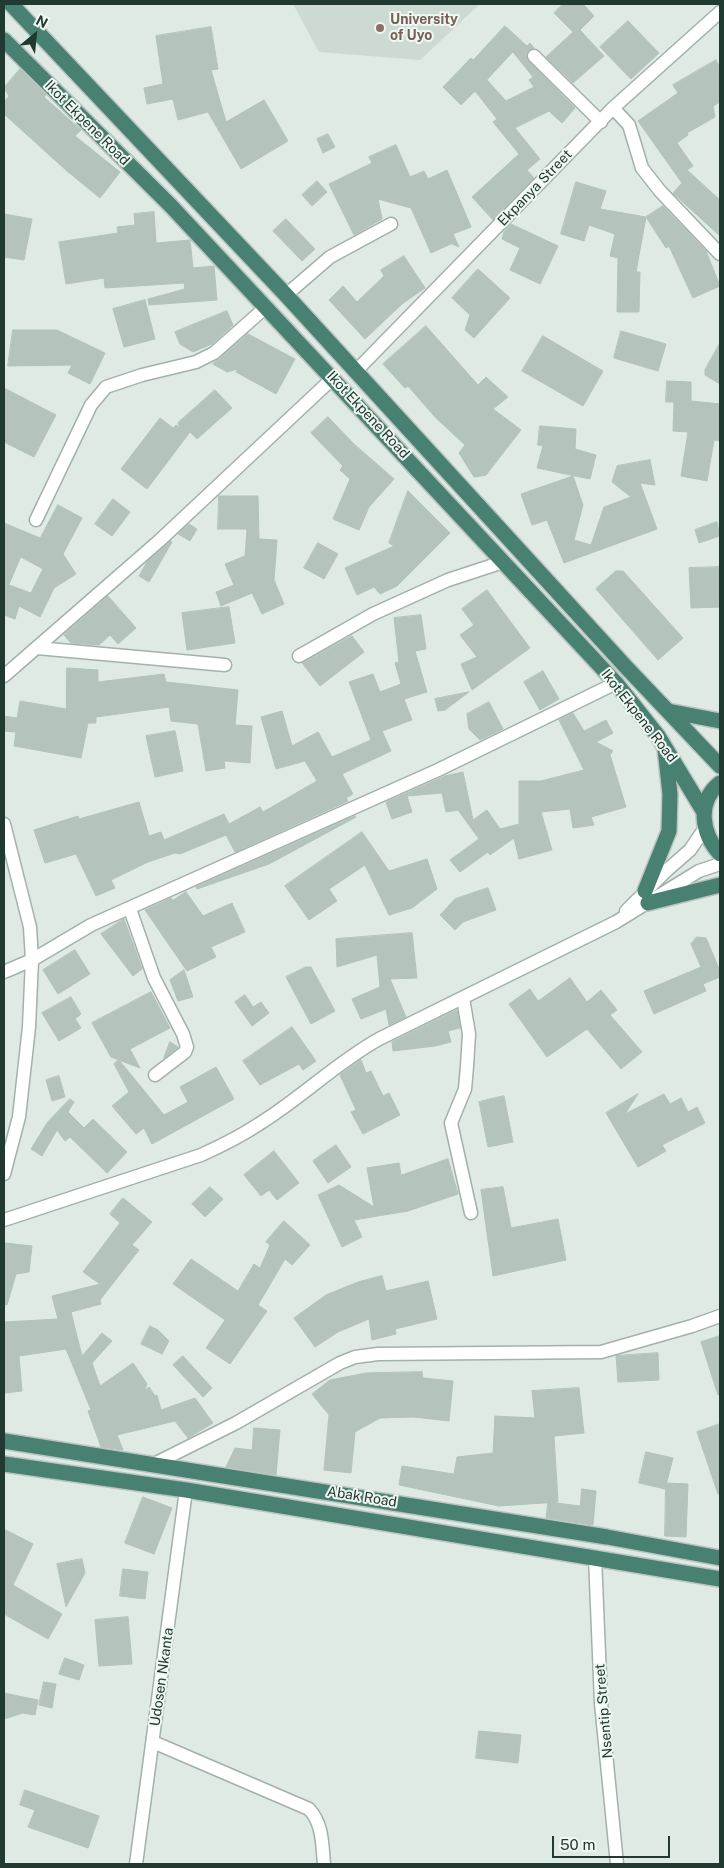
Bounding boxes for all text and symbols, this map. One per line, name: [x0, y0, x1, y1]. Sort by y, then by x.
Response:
north arrow: [10, 10, 60, 60]
text: N: [33, 12, 51, 31]
place label: University of Uyo: [390, 12, 458, 44]
marker: University of Uyo: [374, 22, 386, 34]
street label: Ikot Ekpene Road: [41, 77, 133, 169]
street label: Ekpanya Street: [494, 146, 576, 230]
street label: Ikot Ekpene Road: [323, 368, 413, 462]
street label: Ikot Ekpene Road: [598, 666, 680, 766]
street label: Abak Road: [326, 1483, 398, 1511]
street label: Udosen Nkanta: [147, 1627, 177, 1727]
street label: Nsentip Street: [591, 1663, 617, 1759]
scale bar: [554, 1826, 672, 1858]
text: 50 m: [560, 1836, 595, 1853]

